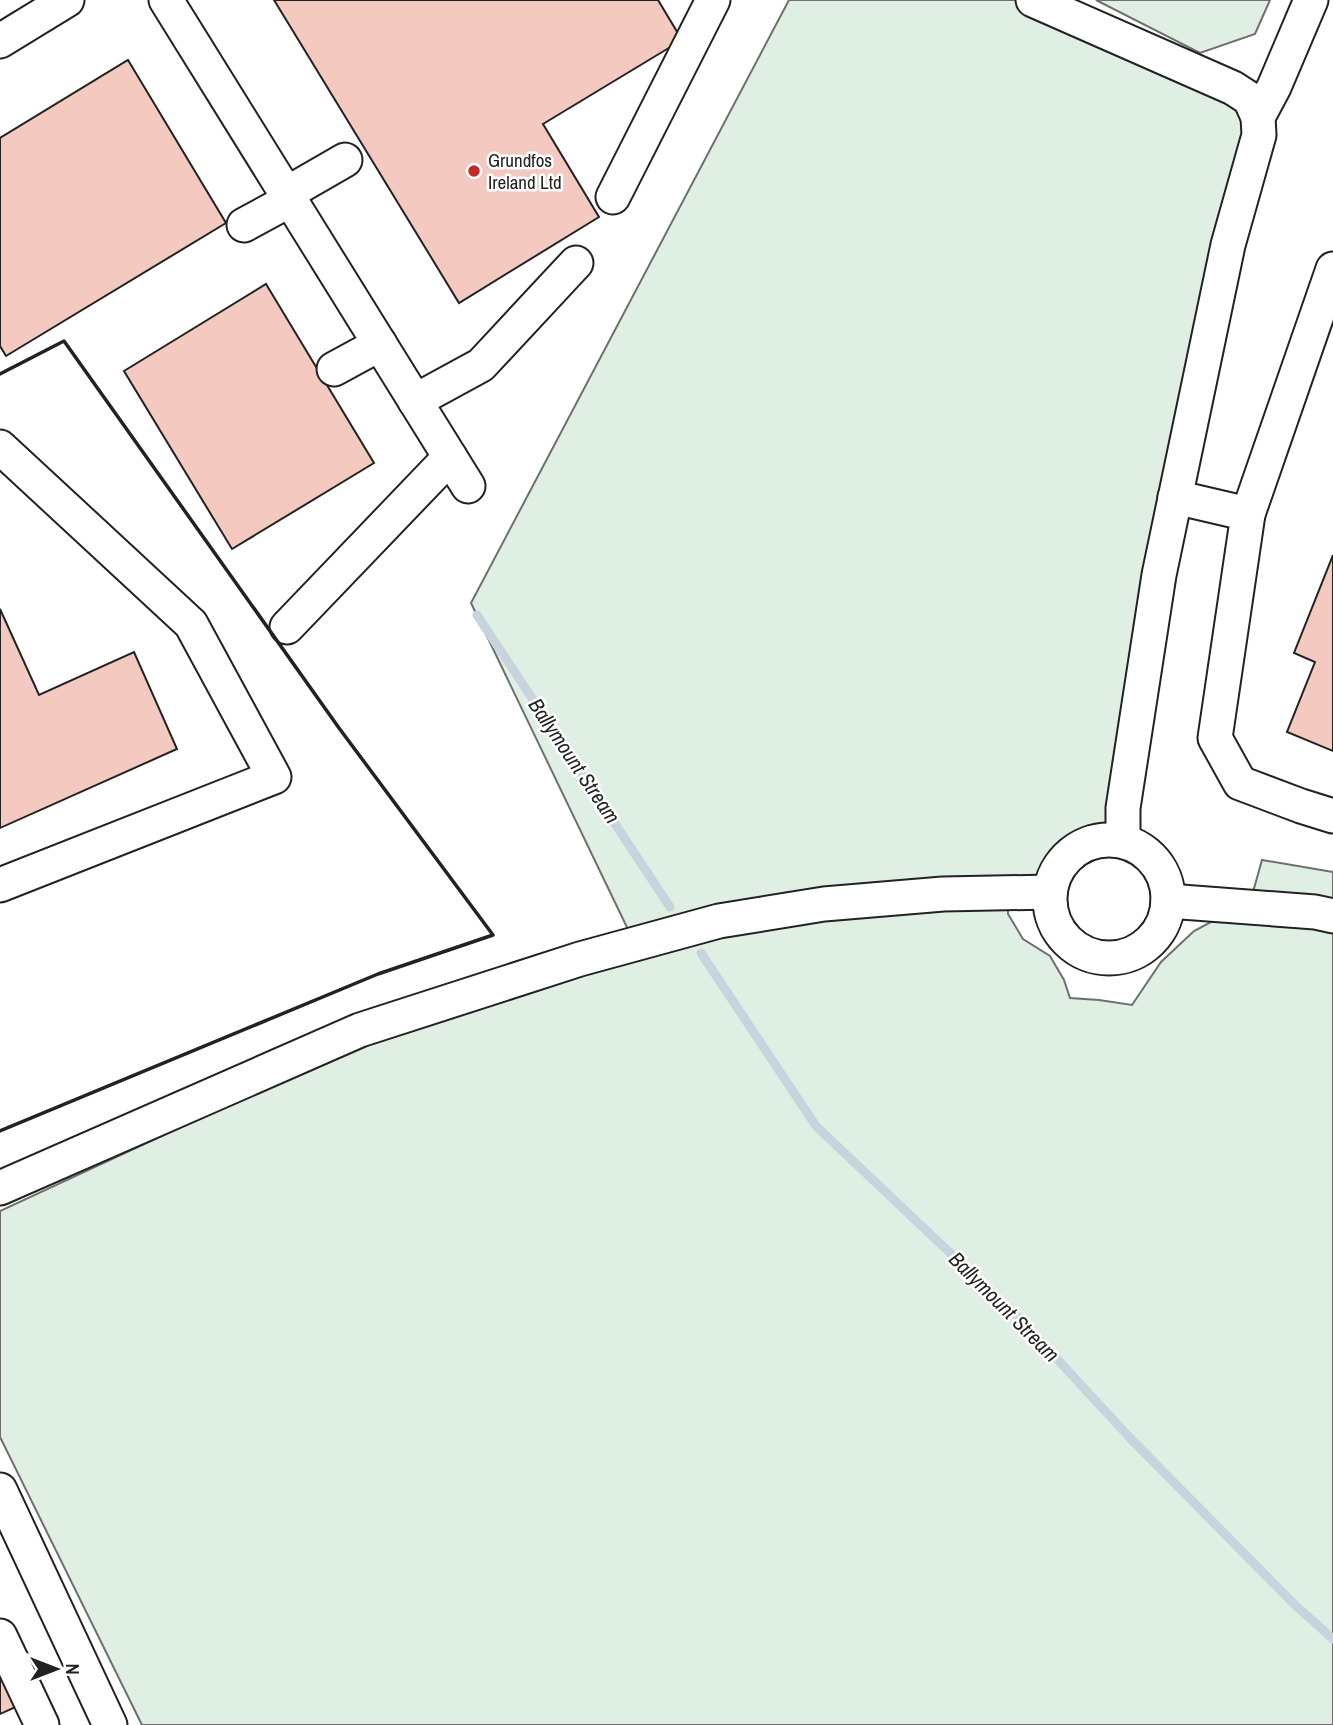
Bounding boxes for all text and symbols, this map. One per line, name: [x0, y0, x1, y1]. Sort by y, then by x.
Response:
place label: Grundfos Ireland Ltd: [488, 147, 562, 195]
marker: Grundfos Ireland Ltd: [466, 163, 482, 179]
water label: Ballymount Stream: [522, 692, 627, 829]
water label: Ballymount Stream: [943, 1245, 1066, 1368]
north arrow: [21, 1634, 91, 1704]
text: N: [60, 1663, 86, 1675]

